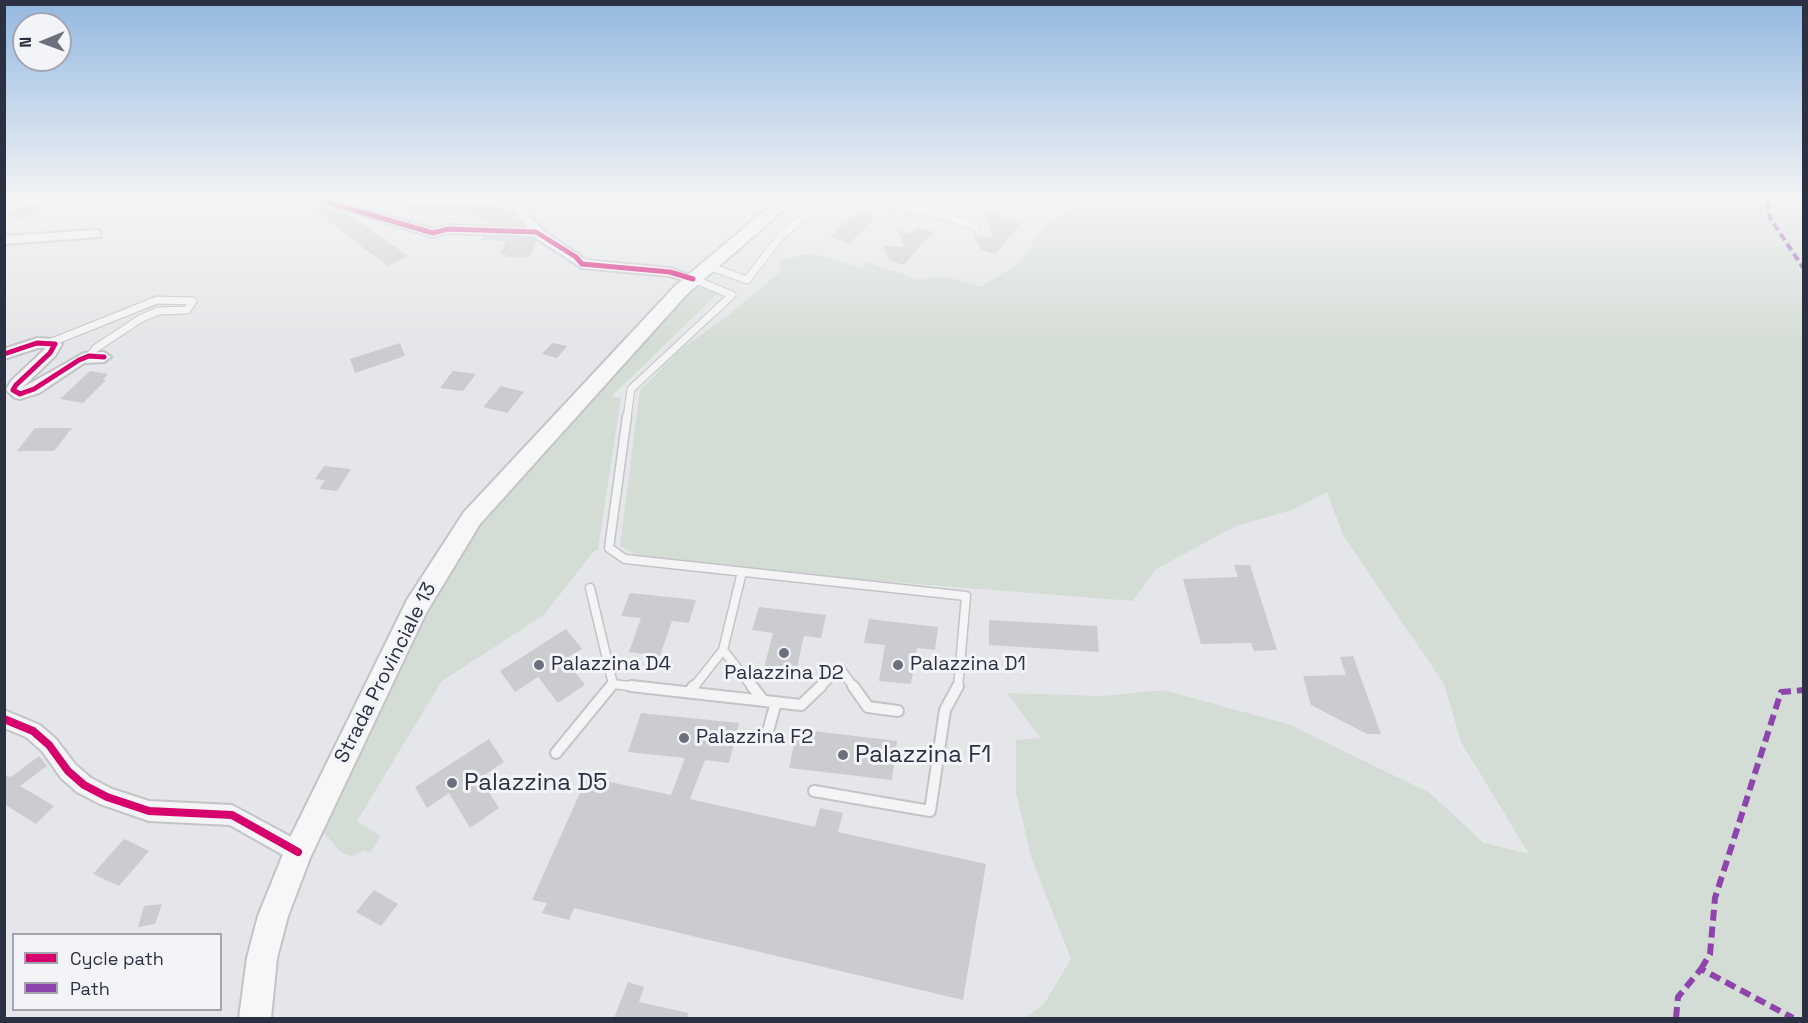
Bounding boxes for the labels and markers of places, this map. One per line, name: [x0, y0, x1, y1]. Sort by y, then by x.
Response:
marker: Palazzina D2: [777, 646, 791, 660]
place label: Palazzina D4: [551, 653, 671, 677]
place label: Palazzina D1: [910, 653, 1026, 677]
marker: Palazzina D4: [532, 658, 546, 672]
marker: Palazzina D1: [891, 658, 905, 672]
place label: Palazzina D2: [724, 662, 844, 686]
place label: Palazzina F2: [696, 726, 813, 750]
marker: Palazzina F2: [677, 731, 691, 745]
place label: Palazzina F1: [855, 741, 991, 769]
marker: Palazzina F1: [836, 748, 850, 762]
place label: Palazzina D5: [464, 769, 607, 797]
marker: Palazzina D5: [445, 776, 459, 790]

